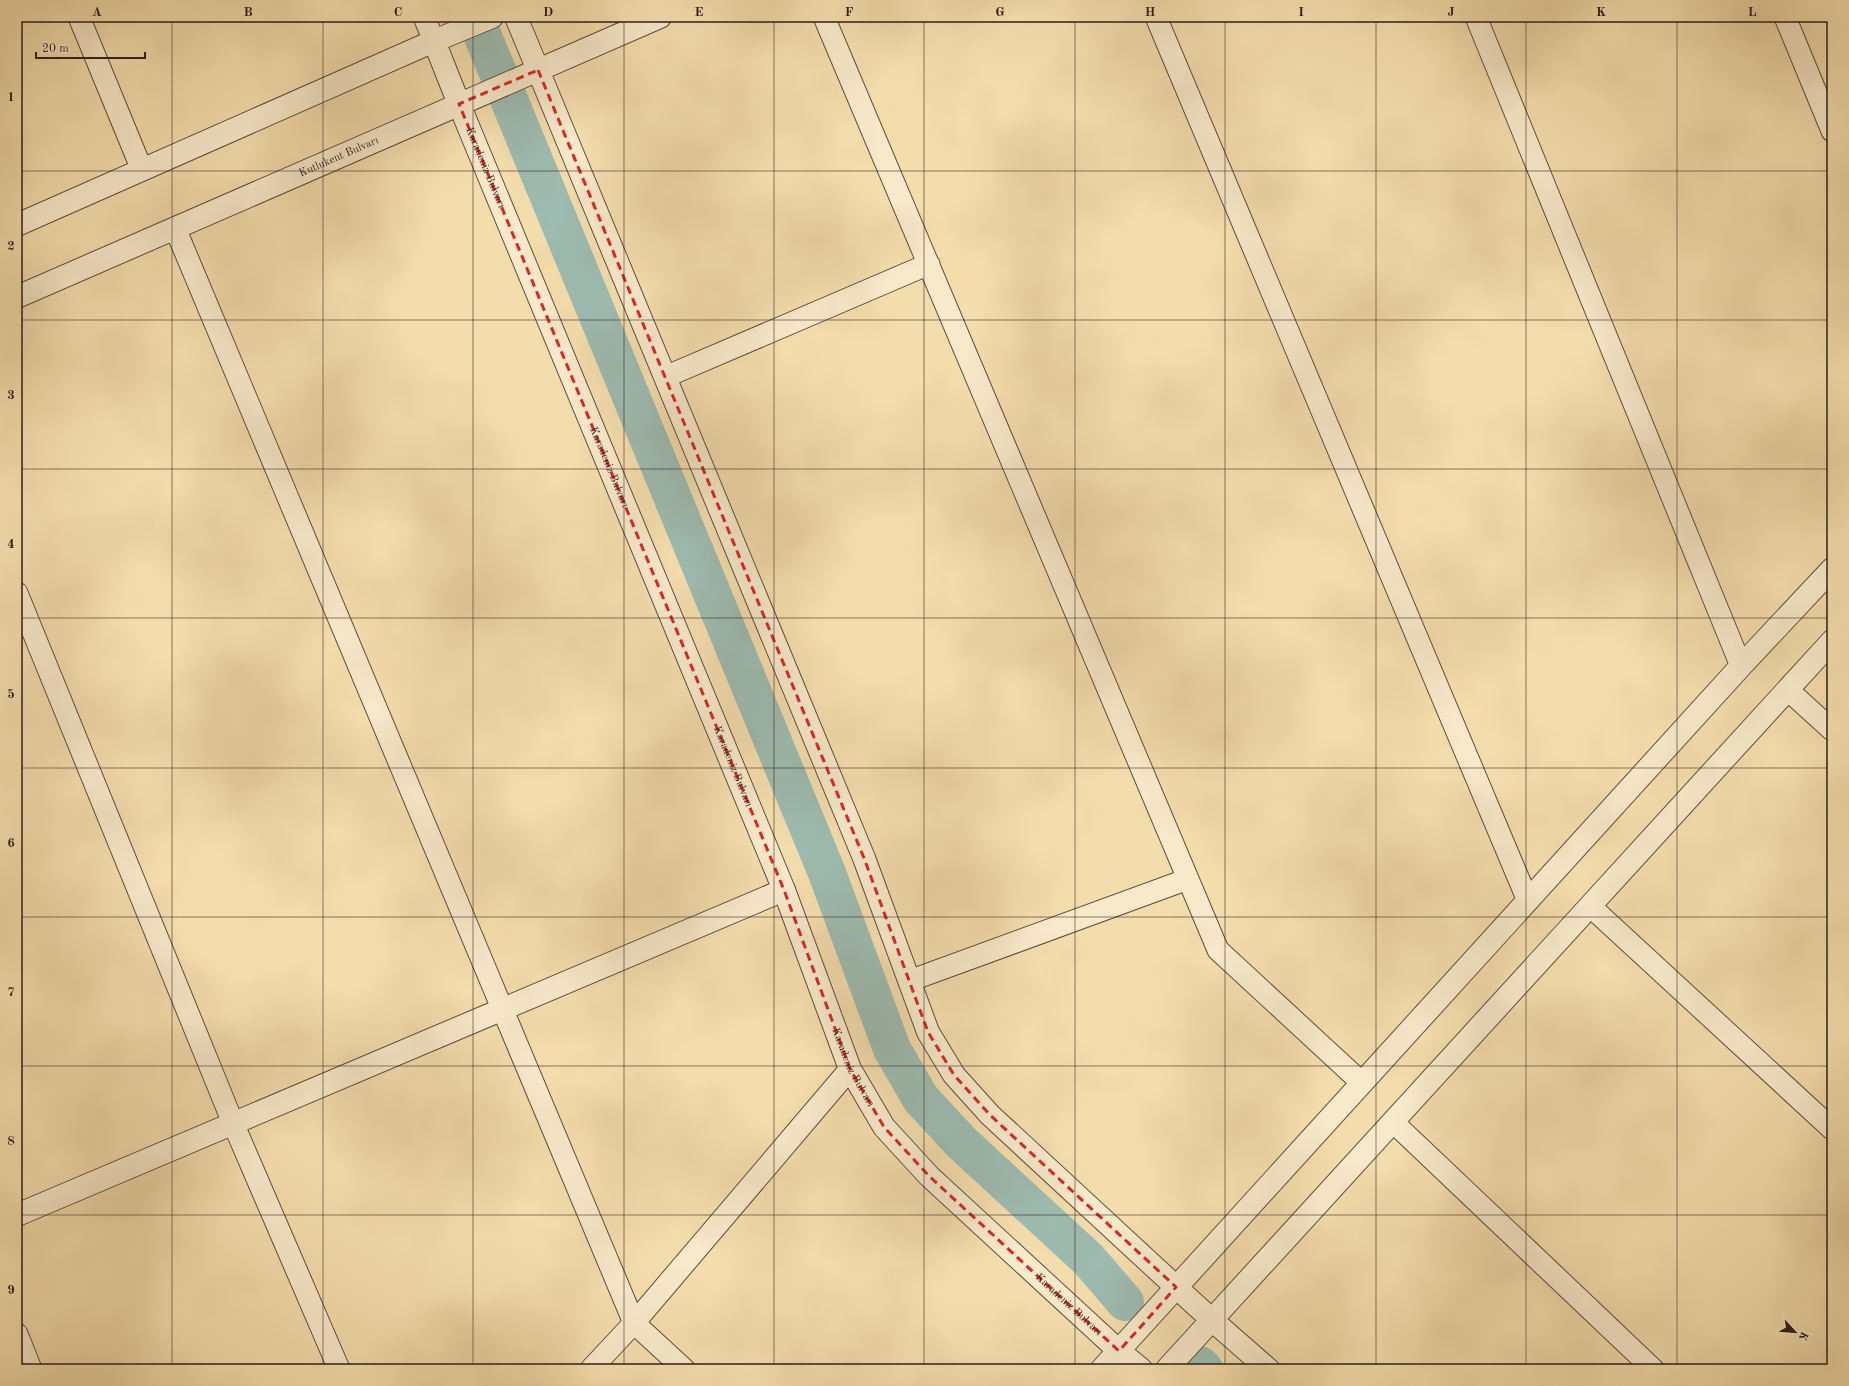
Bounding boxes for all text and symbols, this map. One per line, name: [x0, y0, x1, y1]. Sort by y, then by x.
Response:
text: A: [92, 6, 102, 19]
text: B: [243, 6, 253, 19]
text: C: [394, 6, 402, 19]
text: D: [543, 6, 553, 19]
text: E: [695, 6, 704, 19]
text: F: [845, 6, 854, 19]
text: G: [995, 6, 1005, 19]
text: H: [1145, 6, 1156, 19]
text: I: [1298, 6, 1304, 19]
text: J: [1447, 6, 1455, 19]
text: K: [1596, 6, 1606, 19]
text: L: [1748, 6, 1757, 19]
scale bar: [36, 34, 145, 60]
text: 20 m: [42, 43, 69, 55]
text: 1: [7, 91, 15, 104]
street label: Karadeniz Bulvarı: [464, 126, 507, 210]
street label: Kutlukent Bulvarı: [297, 135, 380, 179]
text: 2: [7, 240, 15, 253]
text: 3: [7, 389, 15, 402]
street label: Karadeniz Bulvarı: [588, 425, 631, 509]
text: 4: [7, 538, 15, 551]
text: 5: [7, 688, 15, 701]
street label: Karadeniz Bulvarı: [711, 725, 755, 809]
text: 6: [7, 837, 15, 850]
text: 7: [7, 986, 15, 999]
street label: Karadeniz Bulvarı: [830, 1026, 876, 1109]
text: 8: [7, 1135, 15, 1148]
street label: Karadeniz Bulvarı: [1033, 1271, 1104, 1338]
text: 9: [7, 1284, 15, 1297]
north arrow: [1775, 1312, 1815, 1352]
text: K: [1796, 1330, 1809, 1342]

